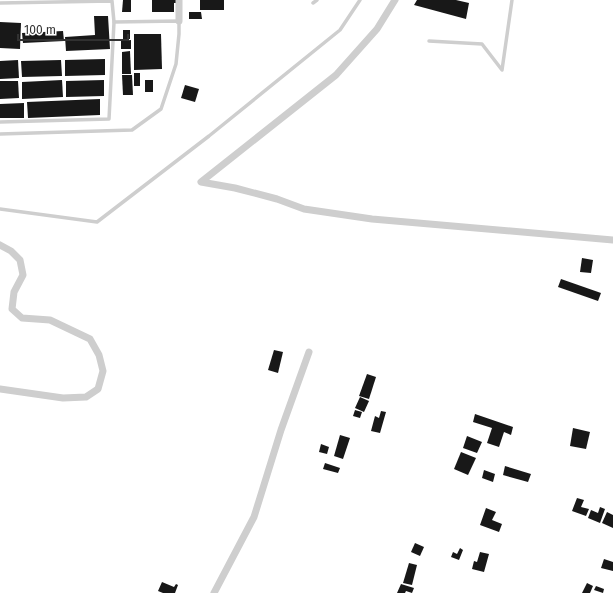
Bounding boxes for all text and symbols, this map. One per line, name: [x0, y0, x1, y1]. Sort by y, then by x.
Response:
scale bar: [18, 16, 128, 42]
text: 100 m: [24, 23, 56, 37]

